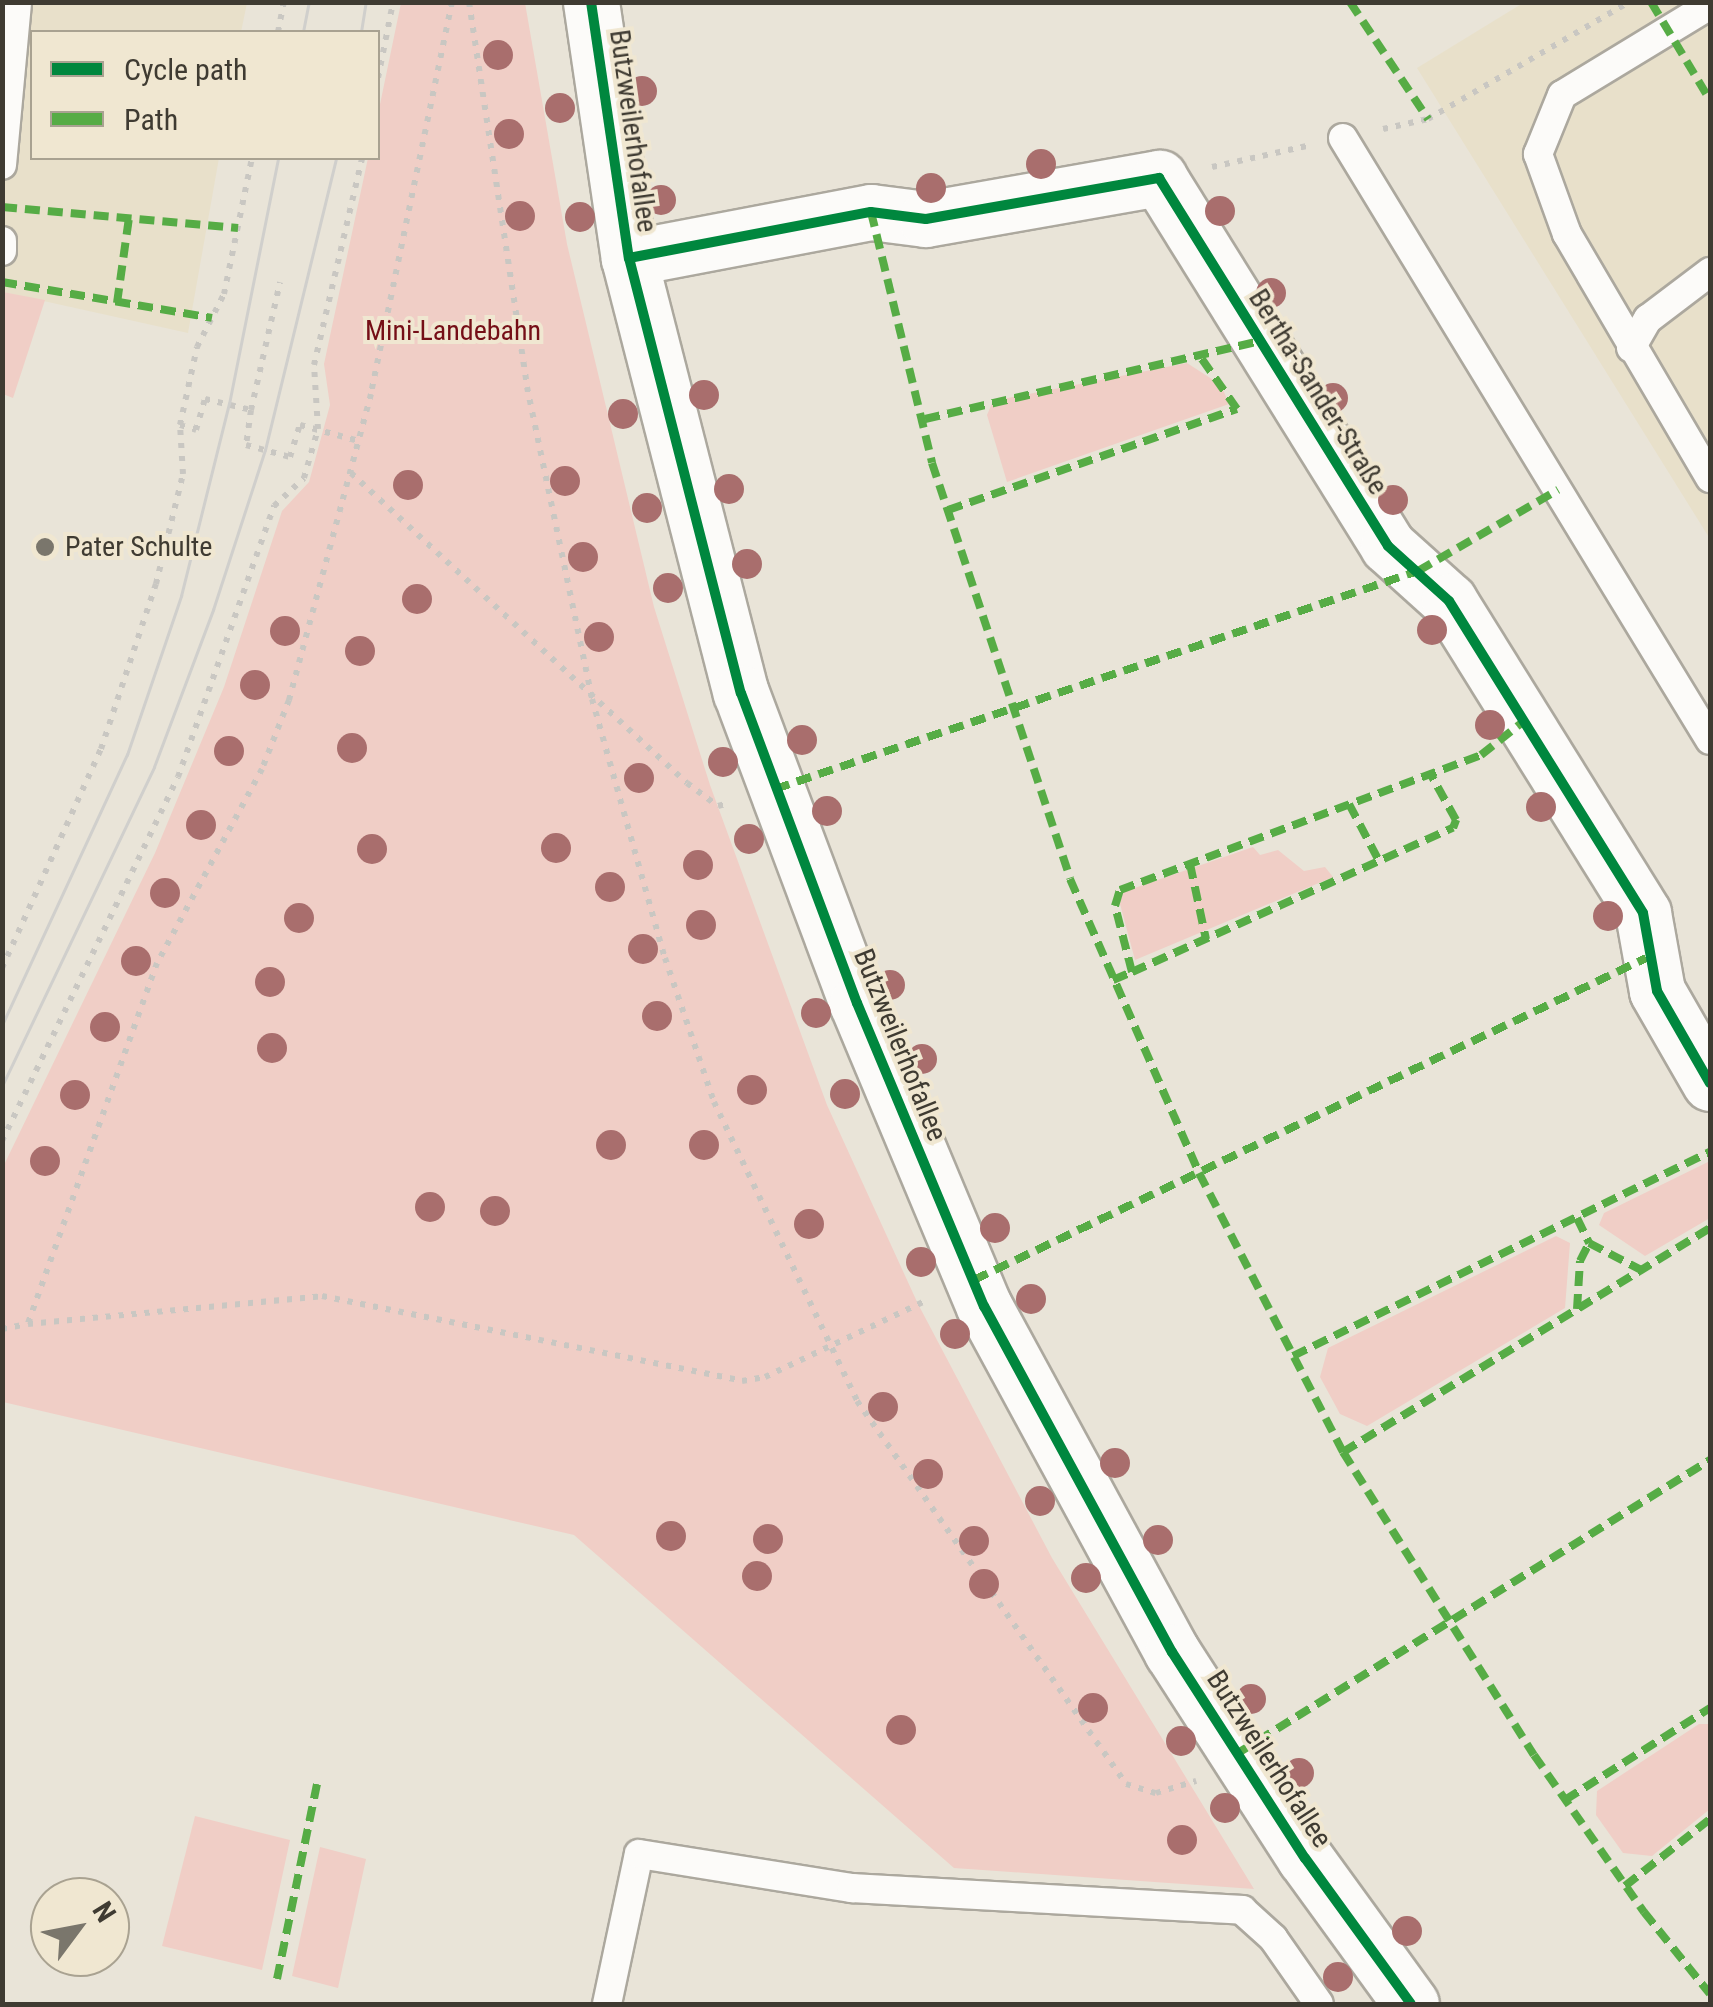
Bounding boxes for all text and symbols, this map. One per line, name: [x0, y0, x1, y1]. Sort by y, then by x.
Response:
street label: Butzweilerhofallee: [602, 28, 664, 234]
legend: [30, 30, 380, 160]
text: Cycle path: [124, 52, 248, 87]
text: Path: [124, 102, 178, 137]
street label: Bertha-Sander-Straße: [1241, 283, 1395, 501]
park label: Mini-Landebahn: [365, 314, 541, 348]
place label: Pater Schulte: [65, 530, 212, 564]
marker: Pater Schulte: [34, 536, 56, 558]
street label: Butzweilerhofallee: [846, 944, 954, 1146]
street label: Butzweilerhofallee: [1199, 1664, 1339, 1854]
north arrow: [30, 1877, 130, 1977]
text: N: [86, 1896, 123, 1928]

